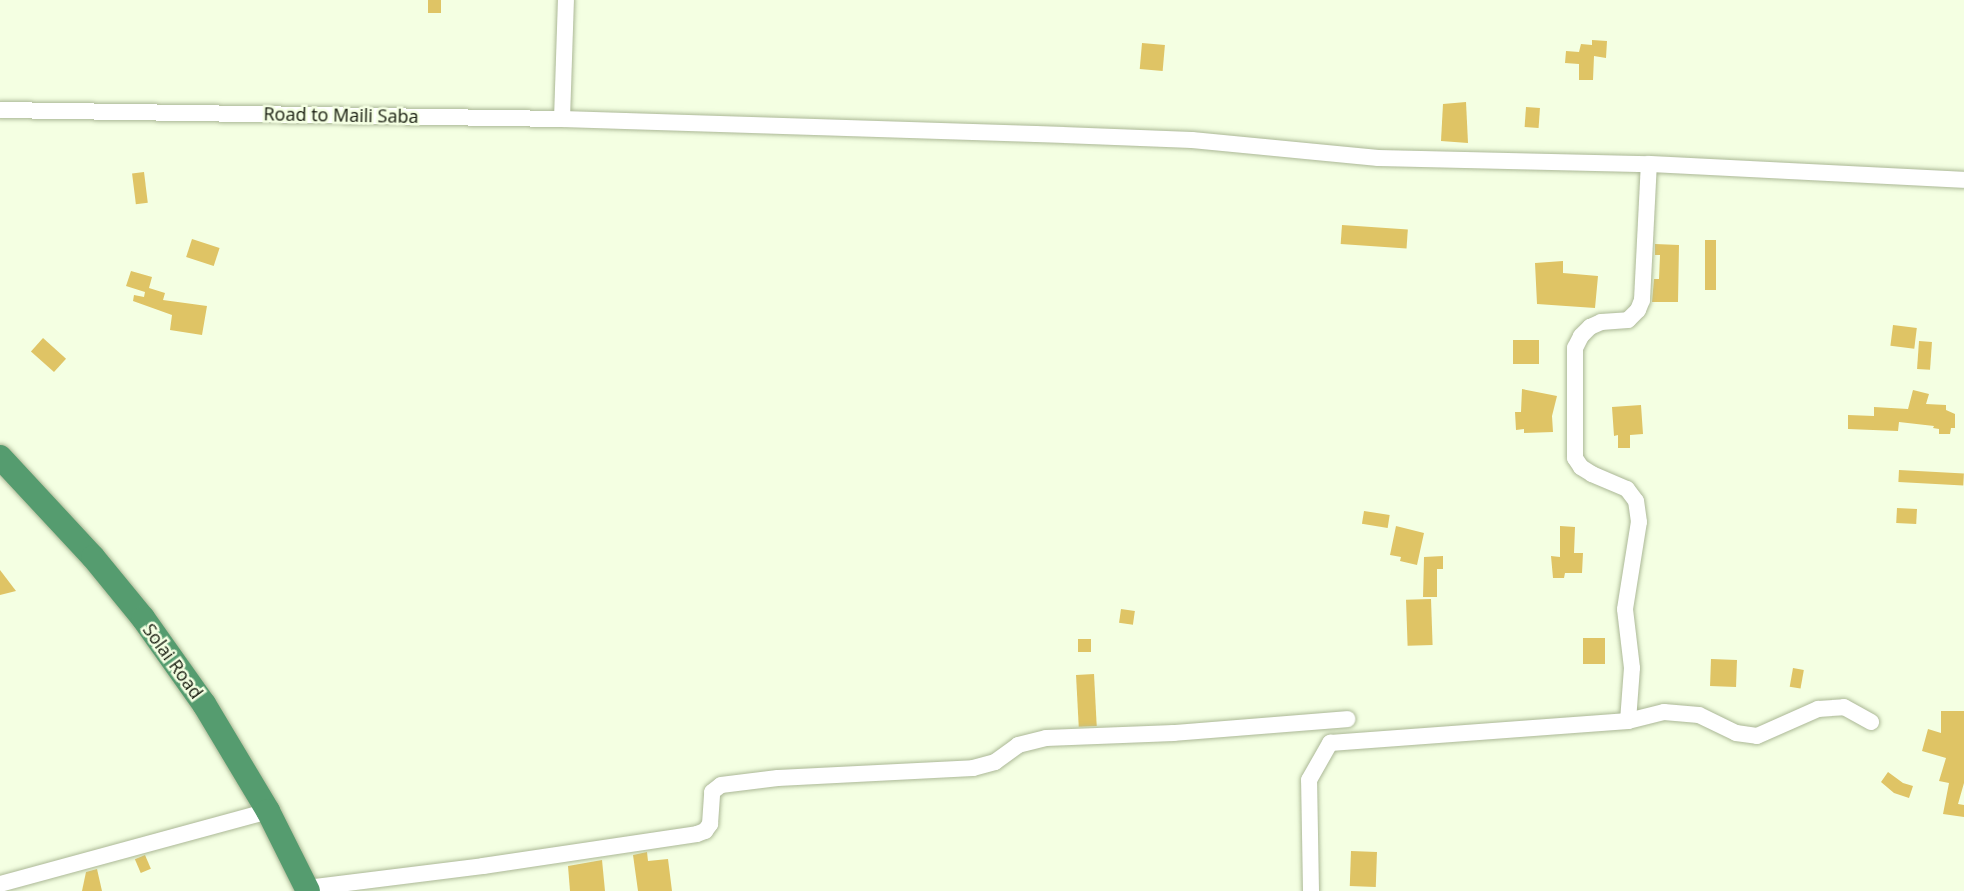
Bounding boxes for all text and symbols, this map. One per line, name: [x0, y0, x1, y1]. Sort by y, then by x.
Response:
street label: Road to Maili Saba: [263, 103, 419, 127]
street label: Solai Road: [139, 619, 207, 703]

